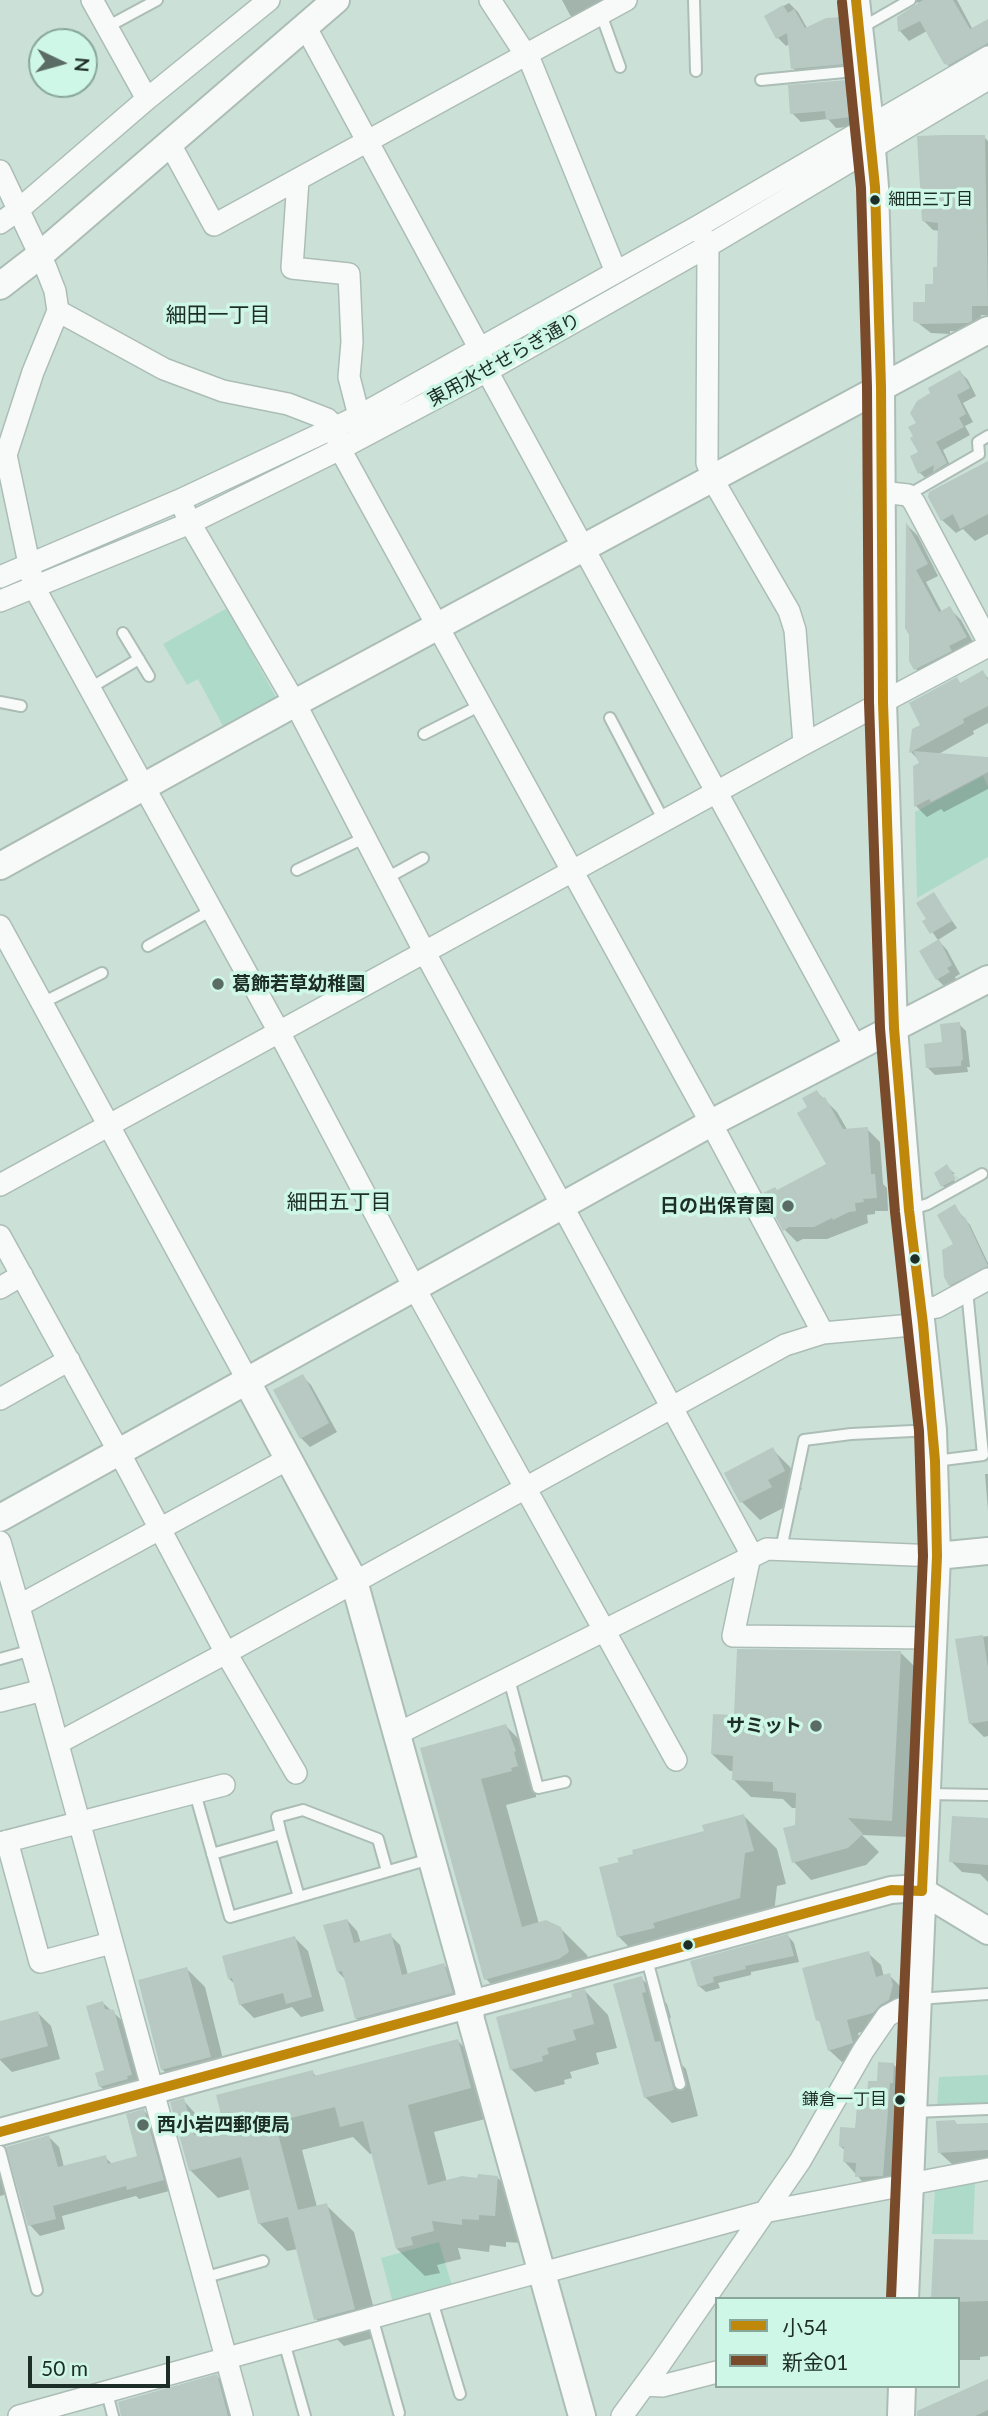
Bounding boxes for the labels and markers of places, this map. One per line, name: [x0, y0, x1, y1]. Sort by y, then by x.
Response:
place label: 細田三丁目: [888, 190, 973, 210]
marker: 細田三丁目: [868, 193, 882, 207]
place label: 葛飾若草幼稚園: [232, 973, 365, 995]
marker: 葛飾若草幼稚園: [210, 976, 226, 992]
place label: 日の出保育園: [660, 1195, 774, 1217]
marker: 日の出保育園: [780, 1198, 796, 1214]
unlabelled marker: [908, 1252, 922, 1266]
place label: サミット: [726, 1715, 802, 1737]
marker: サミット: [808, 1718, 824, 1734]
unlabelled marker: [681, 1938, 695, 1952]
place label: 鎌倉一丁目: [802, 2090, 887, 2110]
marker: 鎌倉一丁目: [893, 2093, 907, 2107]
place label: 西小岩四郵便局: [157, 2114, 290, 2136]
marker: 西小岩四郵便局: [135, 2117, 151, 2133]

